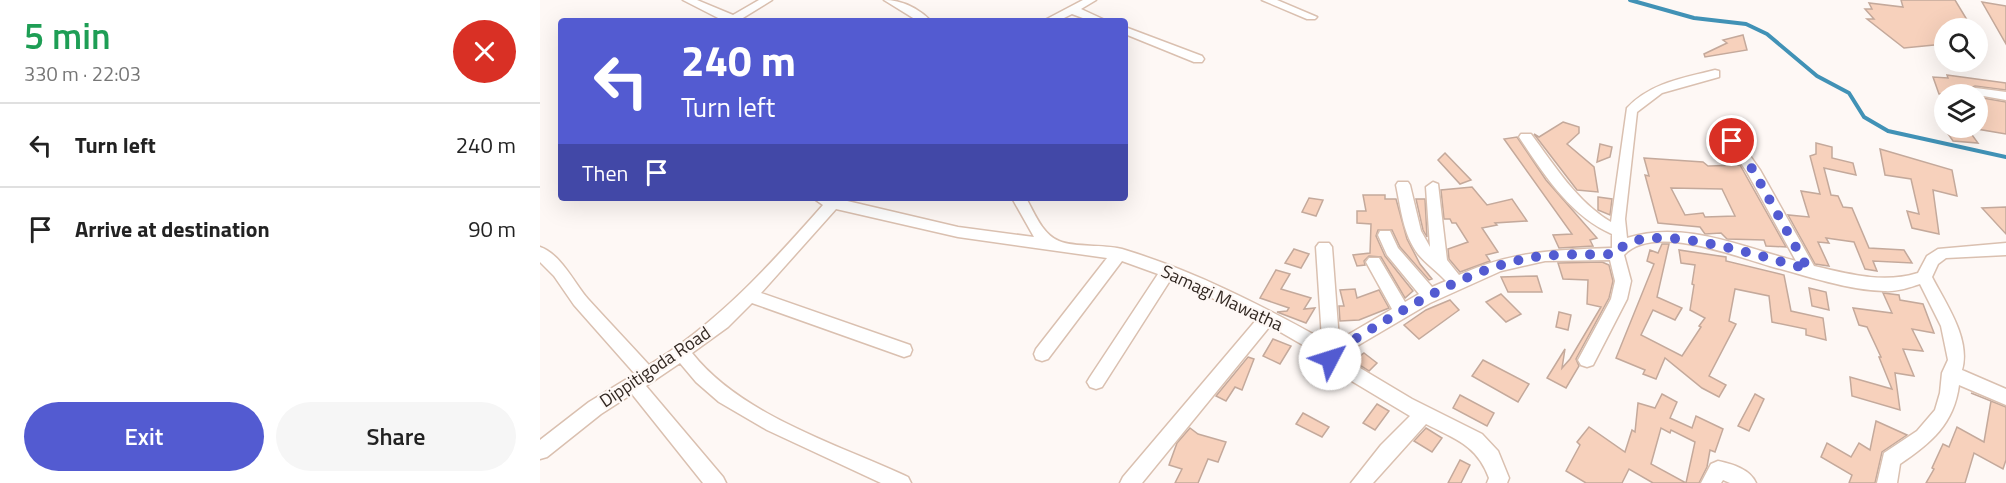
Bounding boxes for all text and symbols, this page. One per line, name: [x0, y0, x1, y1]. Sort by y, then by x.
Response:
text: 5 min: [24, 8, 111, 63]
map controls: [1934, 18, 1988, 138]
button: search: [1934, 18, 1988, 72]
button: close: [453, 20, 516, 83]
text: 240 m: [681, 28, 796, 92]
icon: left: [582, 42, 660, 120]
text: 330 m · 22:03: [24, 58, 141, 89]
button: layers: [1934, 84, 1988, 138]
text: Turn left: [681, 86, 775, 127]
pin: [1706, 115, 1757, 166]
icon: arrive: [1715, 124, 1748, 157]
text: Turn left: [75, 128, 156, 162]
text: 240 m: [456, 128, 516, 162]
icon: left: [24, 129, 57, 162]
text: Then: [582, 156, 628, 190]
icon: arrive: [640, 156, 673, 189]
text: Arrive at destination: [75, 212, 270, 246]
text: 90 m: [468, 212, 516, 246]
icon: arrive: [24, 213, 57, 246]
street label: Samagi Mawatha: [1157, 257, 1288, 338]
street label: Dippitigoda Road: [594, 319, 716, 414]
position arrow: [1298, 327, 1362, 391]
button: Exit: [24, 402, 264, 471]
button: Share: [276, 402, 516, 471]

